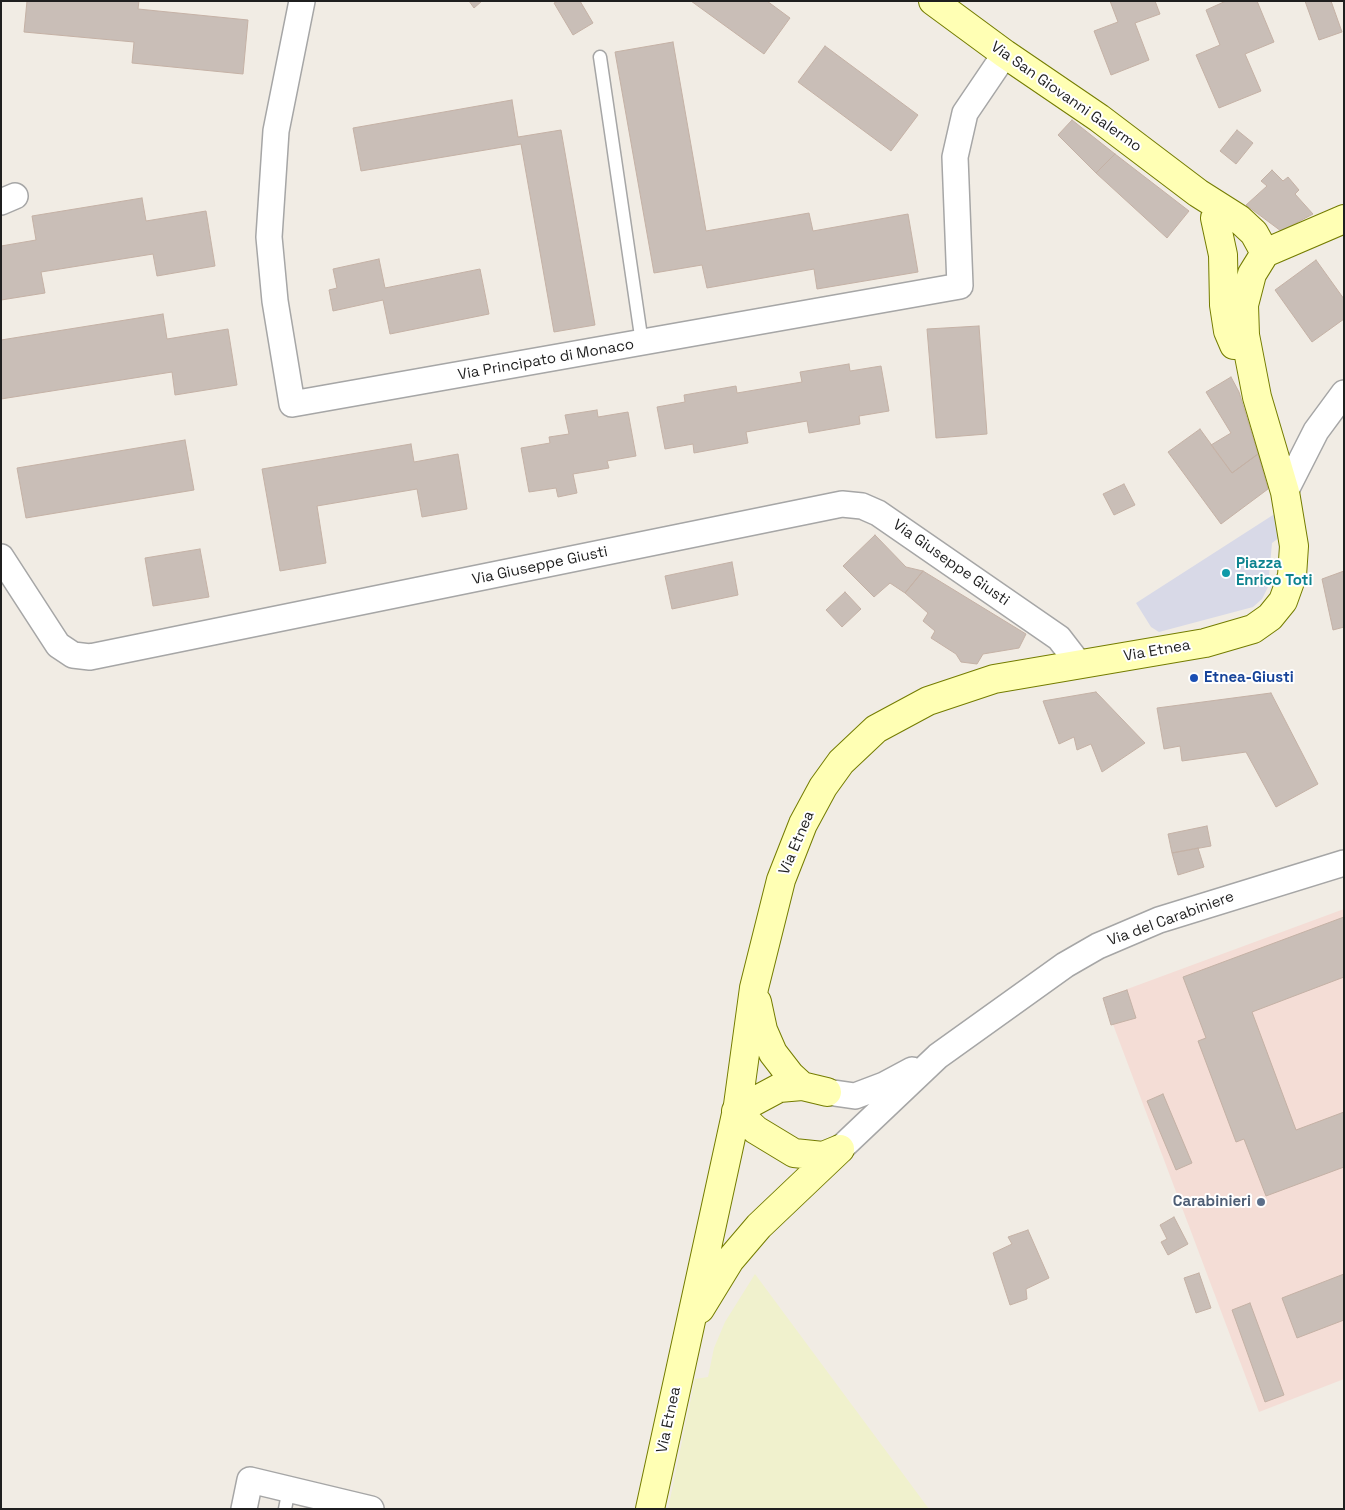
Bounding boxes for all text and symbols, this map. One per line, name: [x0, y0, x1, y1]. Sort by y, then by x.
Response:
street label: Via San Giovanni Galermo: [987, 38, 1145, 156]
street label: Via Principato di Monaco: [457, 336, 635, 384]
street label: Via Giuseppe Giusti: [889, 516, 1013, 610]
street label: Via Giuseppe Giusti: [471, 543, 609, 589]
place label: Piazza Enrico Toti: [1236, 555, 1312, 590]
marker: Piazza Enrico Toti: [1220, 567, 1232, 579]
street label: Via Etnea: [1122, 636, 1192, 666]
place label: Etnea-Giusti: [1204, 669, 1294, 687]
marker: Etnea-Giusti: [1188, 672, 1200, 684]
street label: Via Etnea: [776, 808, 818, 878]
street label: Via del Carabiniere: [1105, 888, 1237, 950]
place label: Carabinieri: [1173, 1193, 1251, 1211]
marker: Carabinieri: [1255, 1196, 1267, 1208]
street label: Via Etnea: [653, 1385, 685, 1455]

